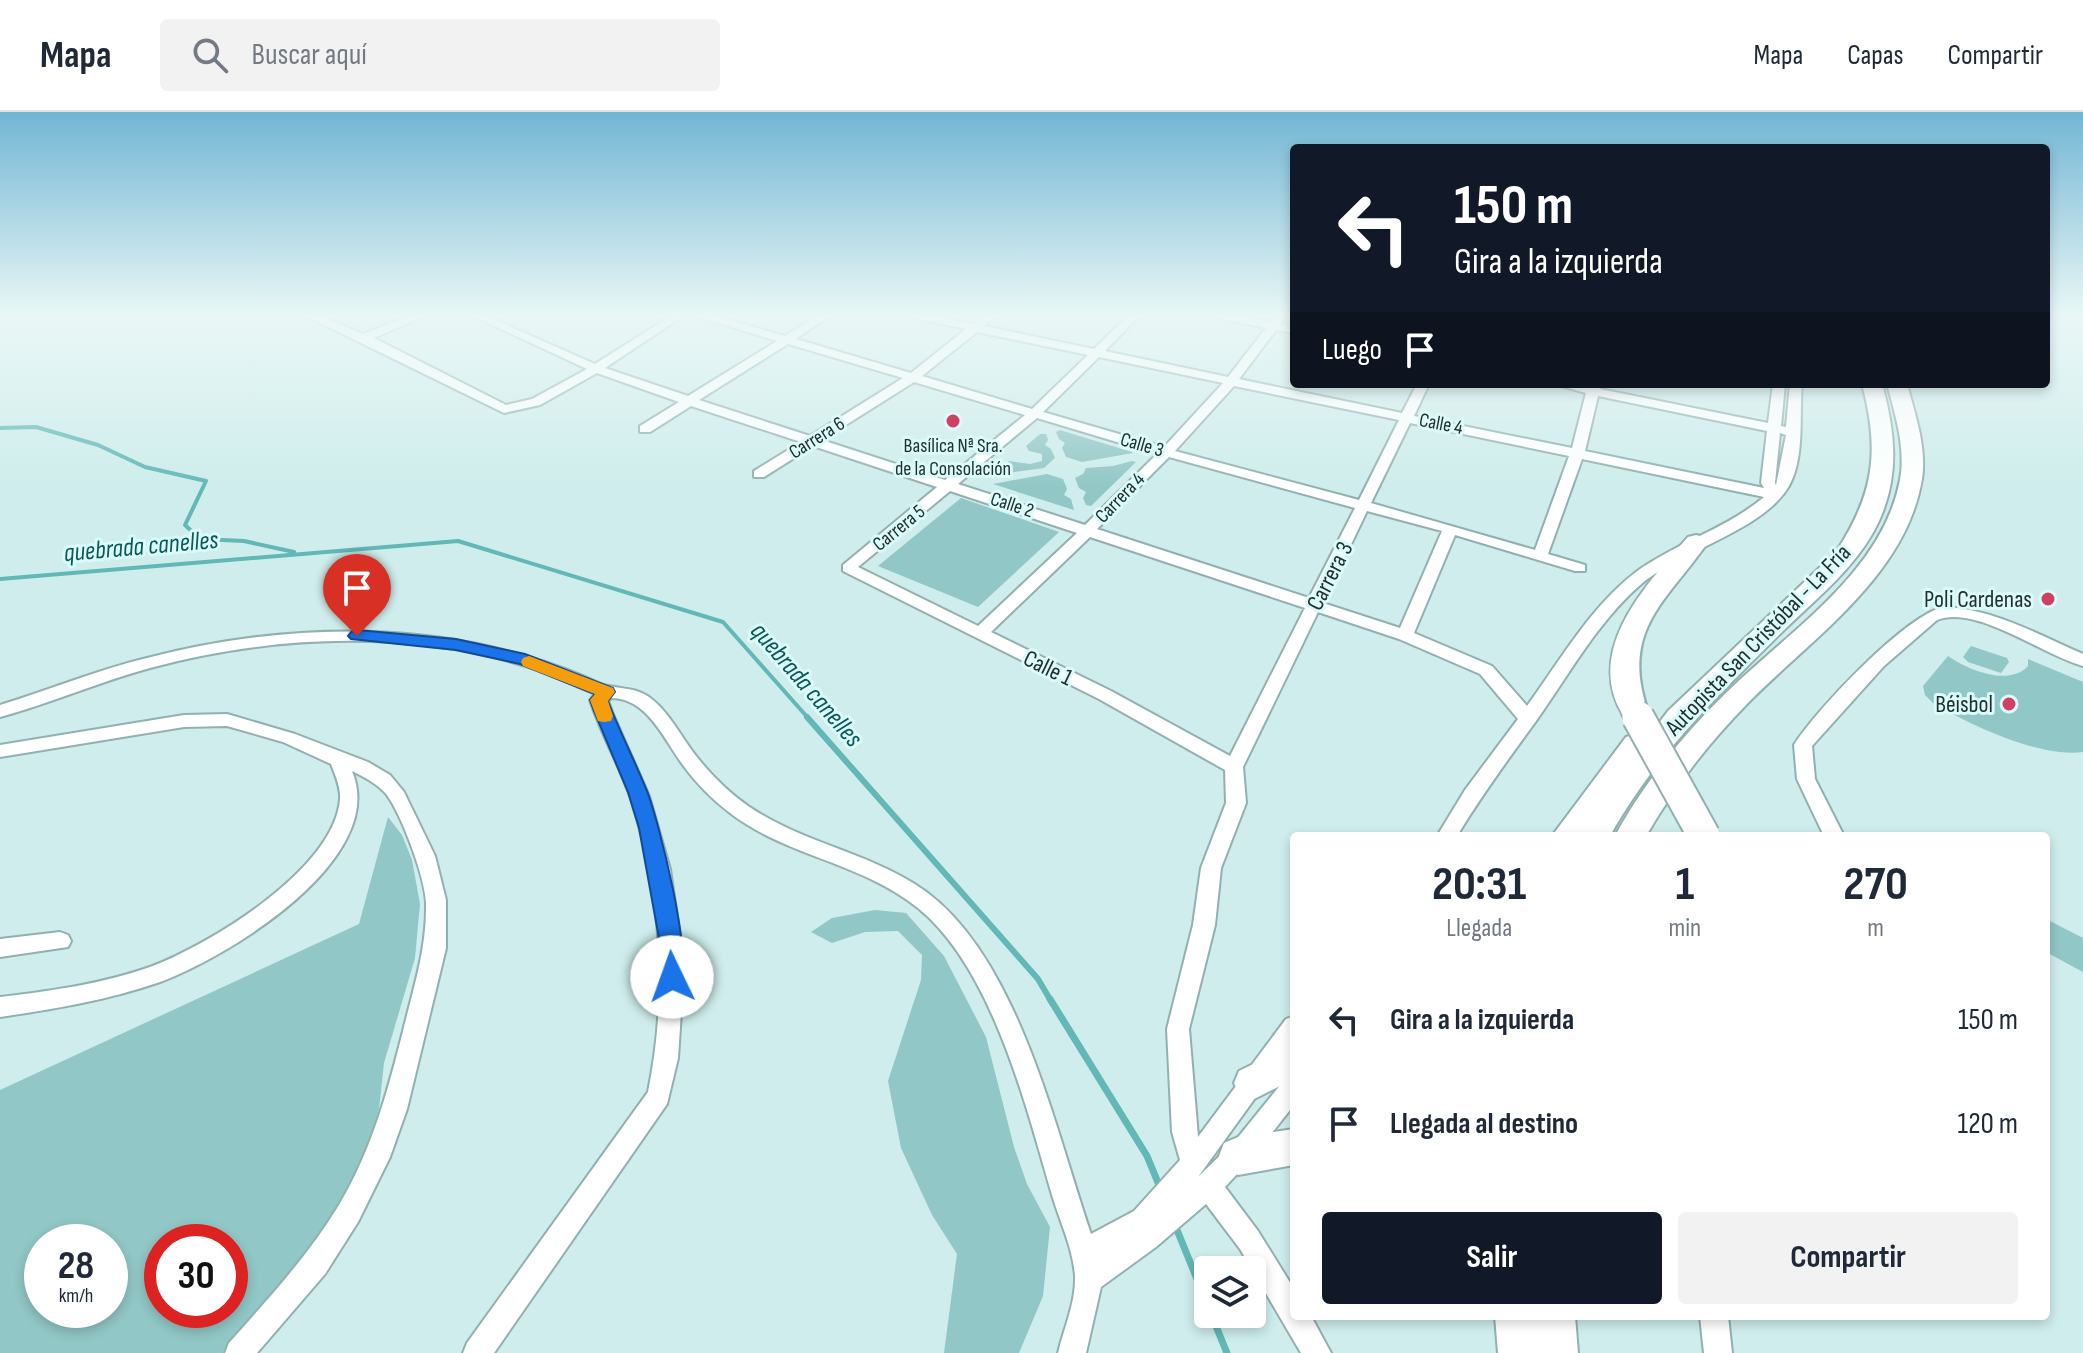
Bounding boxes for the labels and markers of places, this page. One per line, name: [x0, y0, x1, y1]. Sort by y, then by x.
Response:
marker: Basílica Nª Sra. de la Consolación: [944, 412, 962, 430]
place label: Basílica Nª Sra. de la Consolación: [895, 434, 1011, 481]
pin: [323, 554, 391, 636]
place label: Poli Cardenas: [1924, 585, 2032, 614]
marker: Poli Cardenas: [2039, 590, 2057, 608]
place label: Béisbol: [1935, 690, 1993, 719]
marker: Béisbol: [2000, 695, 2018, 713]

